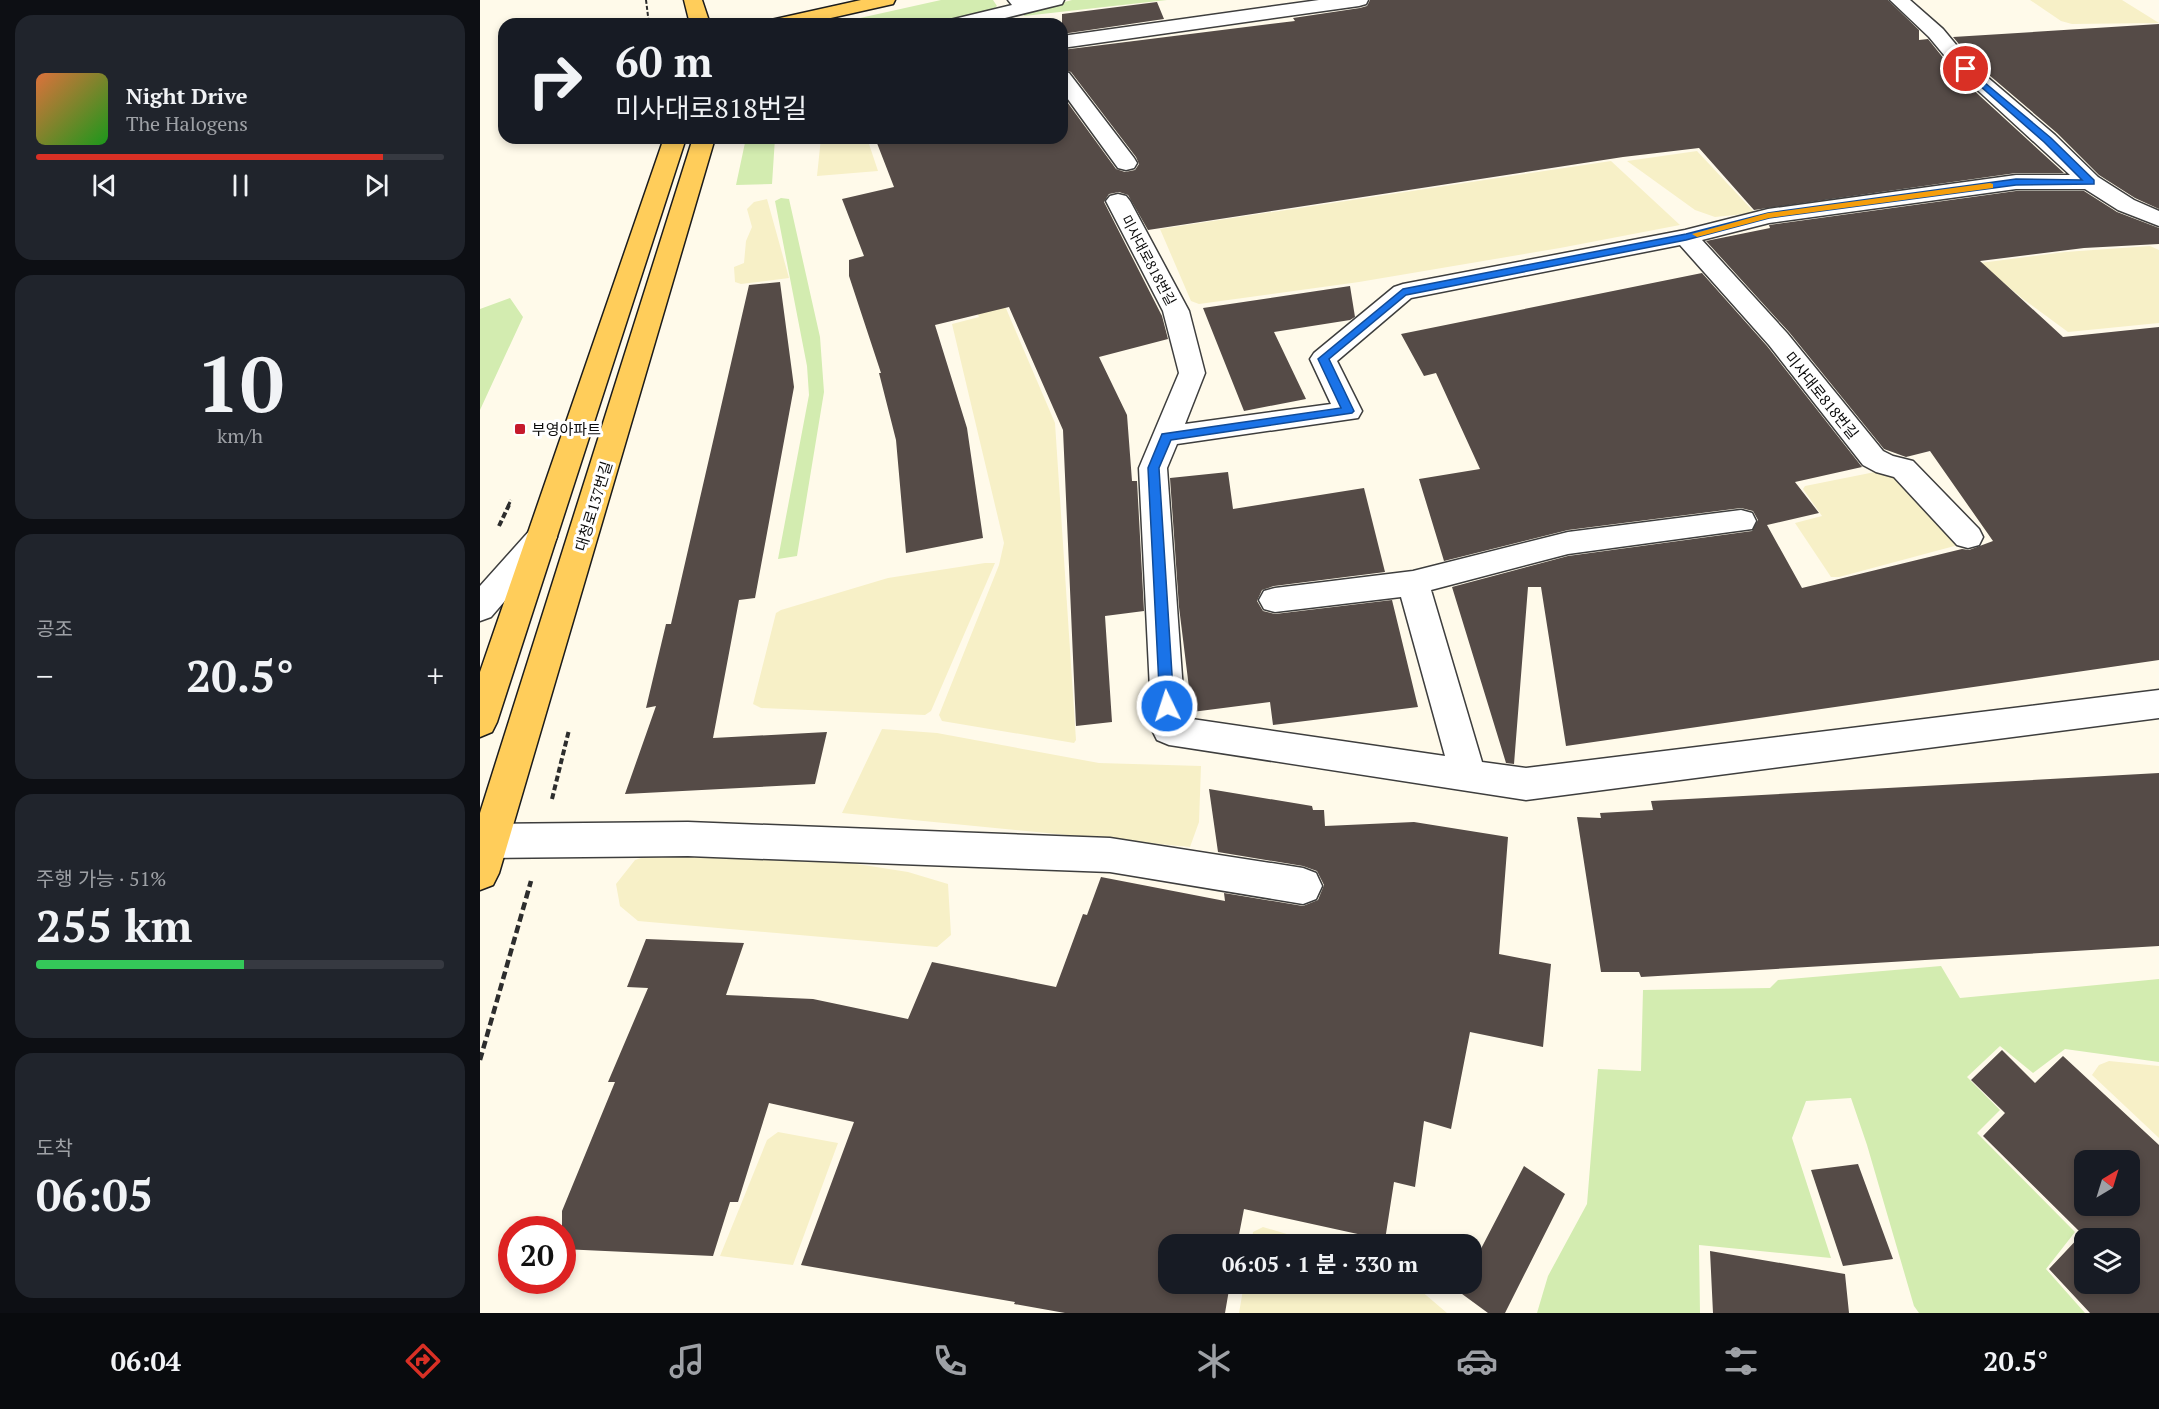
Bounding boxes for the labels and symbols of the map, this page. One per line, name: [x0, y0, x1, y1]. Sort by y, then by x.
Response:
pin: [1940, 43, 1991, 94]
street label: 미사대로818번길: [1117, 212, 1181, 308]
street label: 미사대로818번길: [1781, 347, 1863, 443]
place label: 부영아파트: [532, 419, 601, 439]
marker: 부영아파트: [513, 422, 527, 436]
street label: 대청로137번길: [570, 459, 616, 553]
position arrow: [1135, 674, 1199, 738]
north arrow: [2074, 1150, 2140, 1216]
speed limit sign: 20: [498, 1216, 576, 1294]

